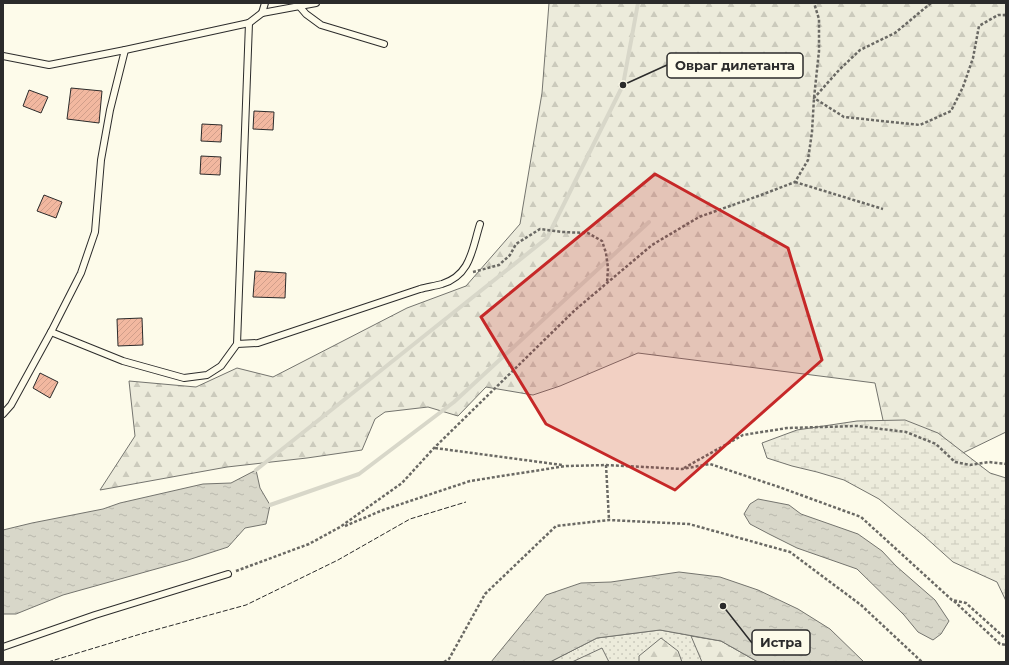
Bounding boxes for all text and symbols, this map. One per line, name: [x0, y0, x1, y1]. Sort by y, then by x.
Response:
callout: Овраг дилетанта: [667, 53, 803, 78]
text: Овраг дилетанта: [675, 57, 795, 73]
callout: Истра: [752, 630, 810, 655]
text: Истра: [760, 634, 802, 650]

